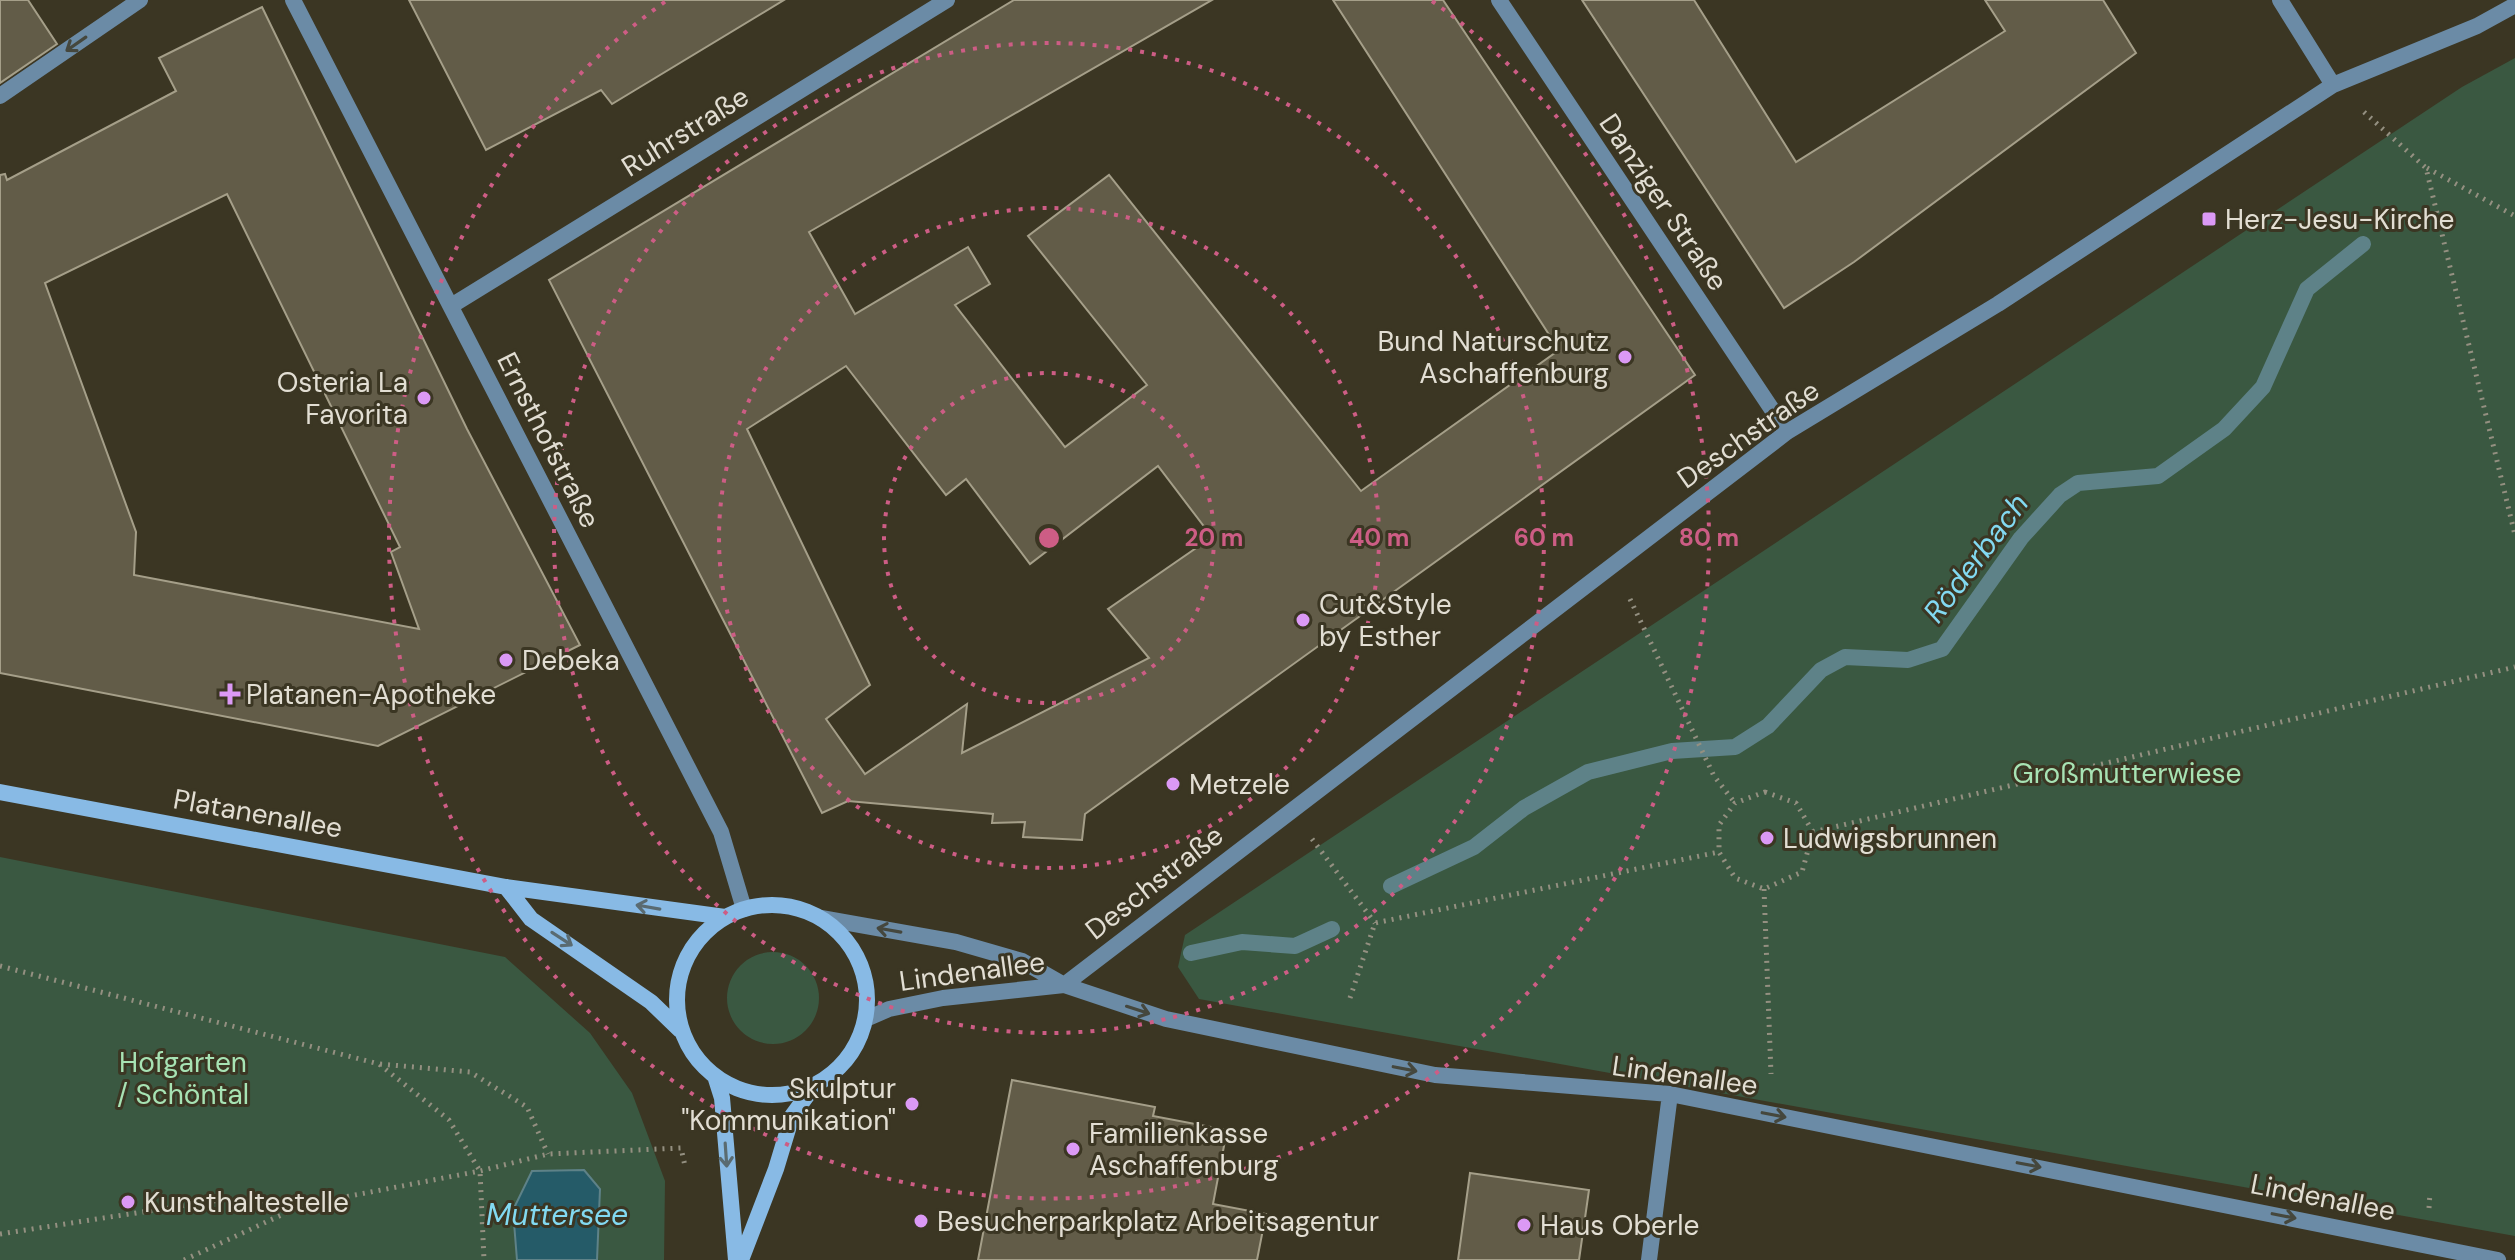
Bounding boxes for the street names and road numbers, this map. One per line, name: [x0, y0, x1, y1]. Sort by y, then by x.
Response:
street label: Ruhrstraße: [615, 78, 756, 185]
street label: Danziger Straße: [1591, 107, 1736, 298]
street label: Ernsthofstraße: [488, 346, 609, 534]
street label: Deschstraße: [1670, 372, 1827, 497]
street label: Platanenallee: [170, 780, 345, 847]
street label: Deschstraße: [1078, 817, 1231, 948]
street label: Lindenallee: [897, 943, 1047, 1000]
street label: Lindenallee: [1610, 1047, 1760, 1104]
street label: Lindenallee: [2247, 1165, 2398, 1230]

